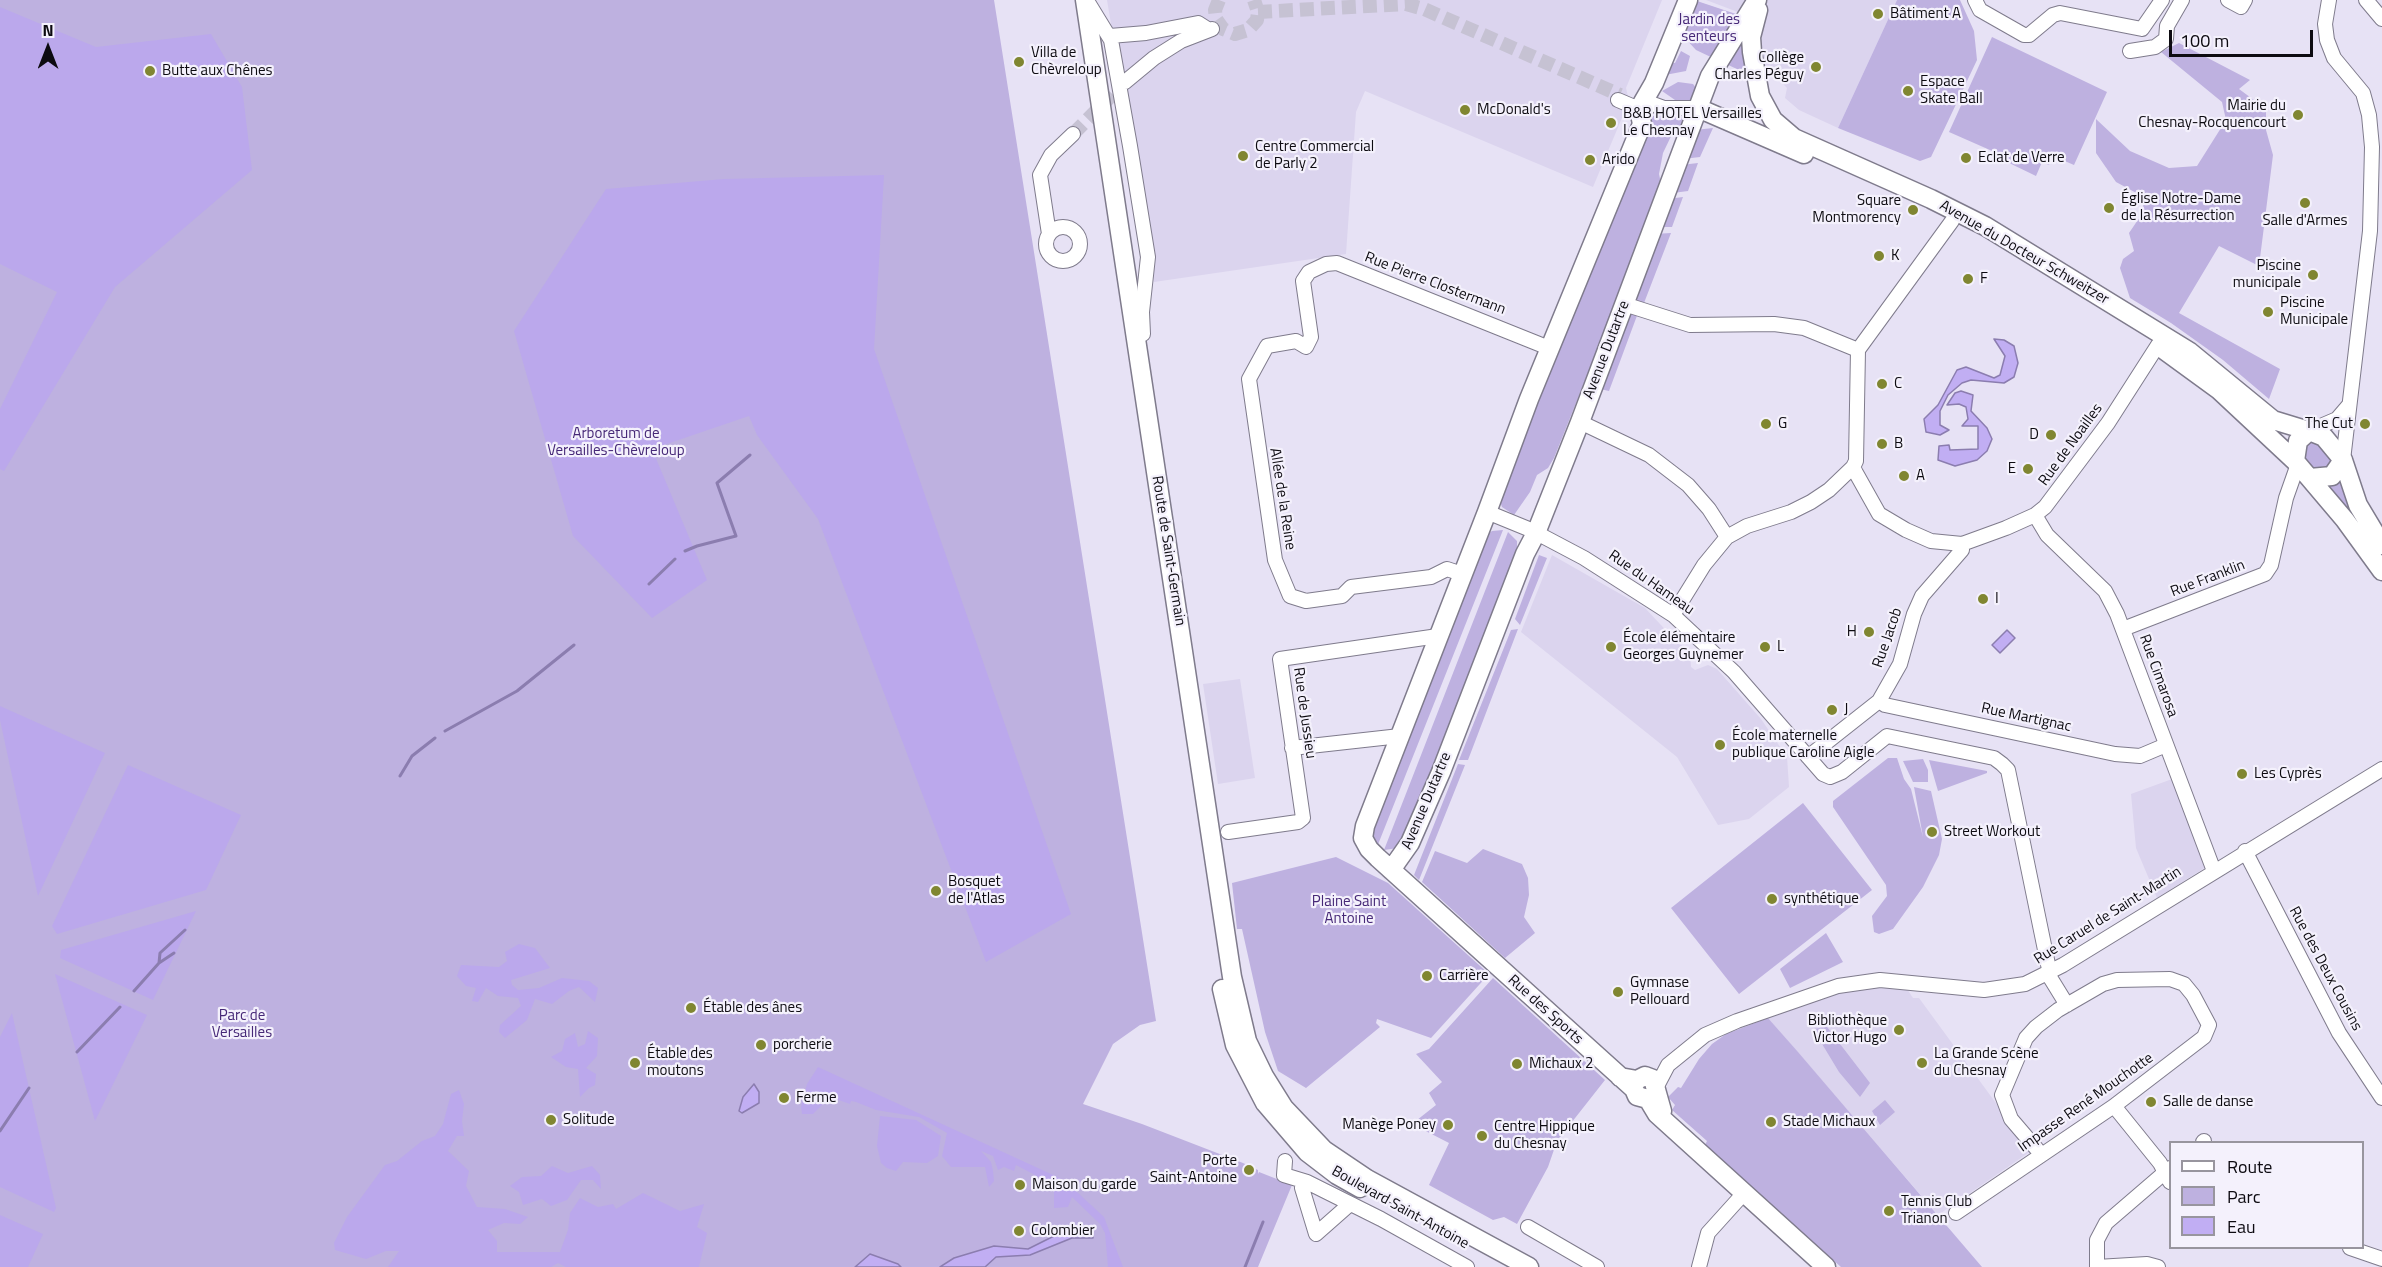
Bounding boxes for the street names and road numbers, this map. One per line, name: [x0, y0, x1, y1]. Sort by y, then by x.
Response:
street label: Avenue du Docteur Schweitzer: [1936, 197, 2112, 309]
street label: Rue Pierre Clostermann: [1362, 249, 1508, 319]
street label: Avenue Dutartre: [1580, 298, 1634, 402]
street label: Rue de Noailles: [2035, 400, 2107, 490]
street label: Allée de la Reine: [1265, 447, 1299, 551]
street label: Route de Saint-Germain: [1147, 475, 1189, 627]
street label: Rue du Hameau: [1605, 547, 1697, 619]
street label: Rue Franklin: [2168, 557, 2248, 601]
street label: Rue Jacob: [1869, 606, 1907, 670]
street label: Rue Cimarosa: [2135, 632, 2181, 720]
street label: Rue de Jussieu: [1289, 666, 1319, 760]
street label: Rue Martignac: [1979, 700, 2073, 736]
street label: Avenue Dutartre: [1398, 750, 1456, 852]
street label: Rue Caruel de Saint-Martin: [2031, 863, 2185, 969]
street label: Rue des Deux Cousins: [2285, 904, 2365, 1034]
street label: Rue des Sports: [1504, 971, 1586, 1049]
street label: Impasse René Mouchotte: [2015, 1049, 2157, 1157]
street label: Boulevard Saint-Antoine: [1328, 1163, 1472, 1253]

